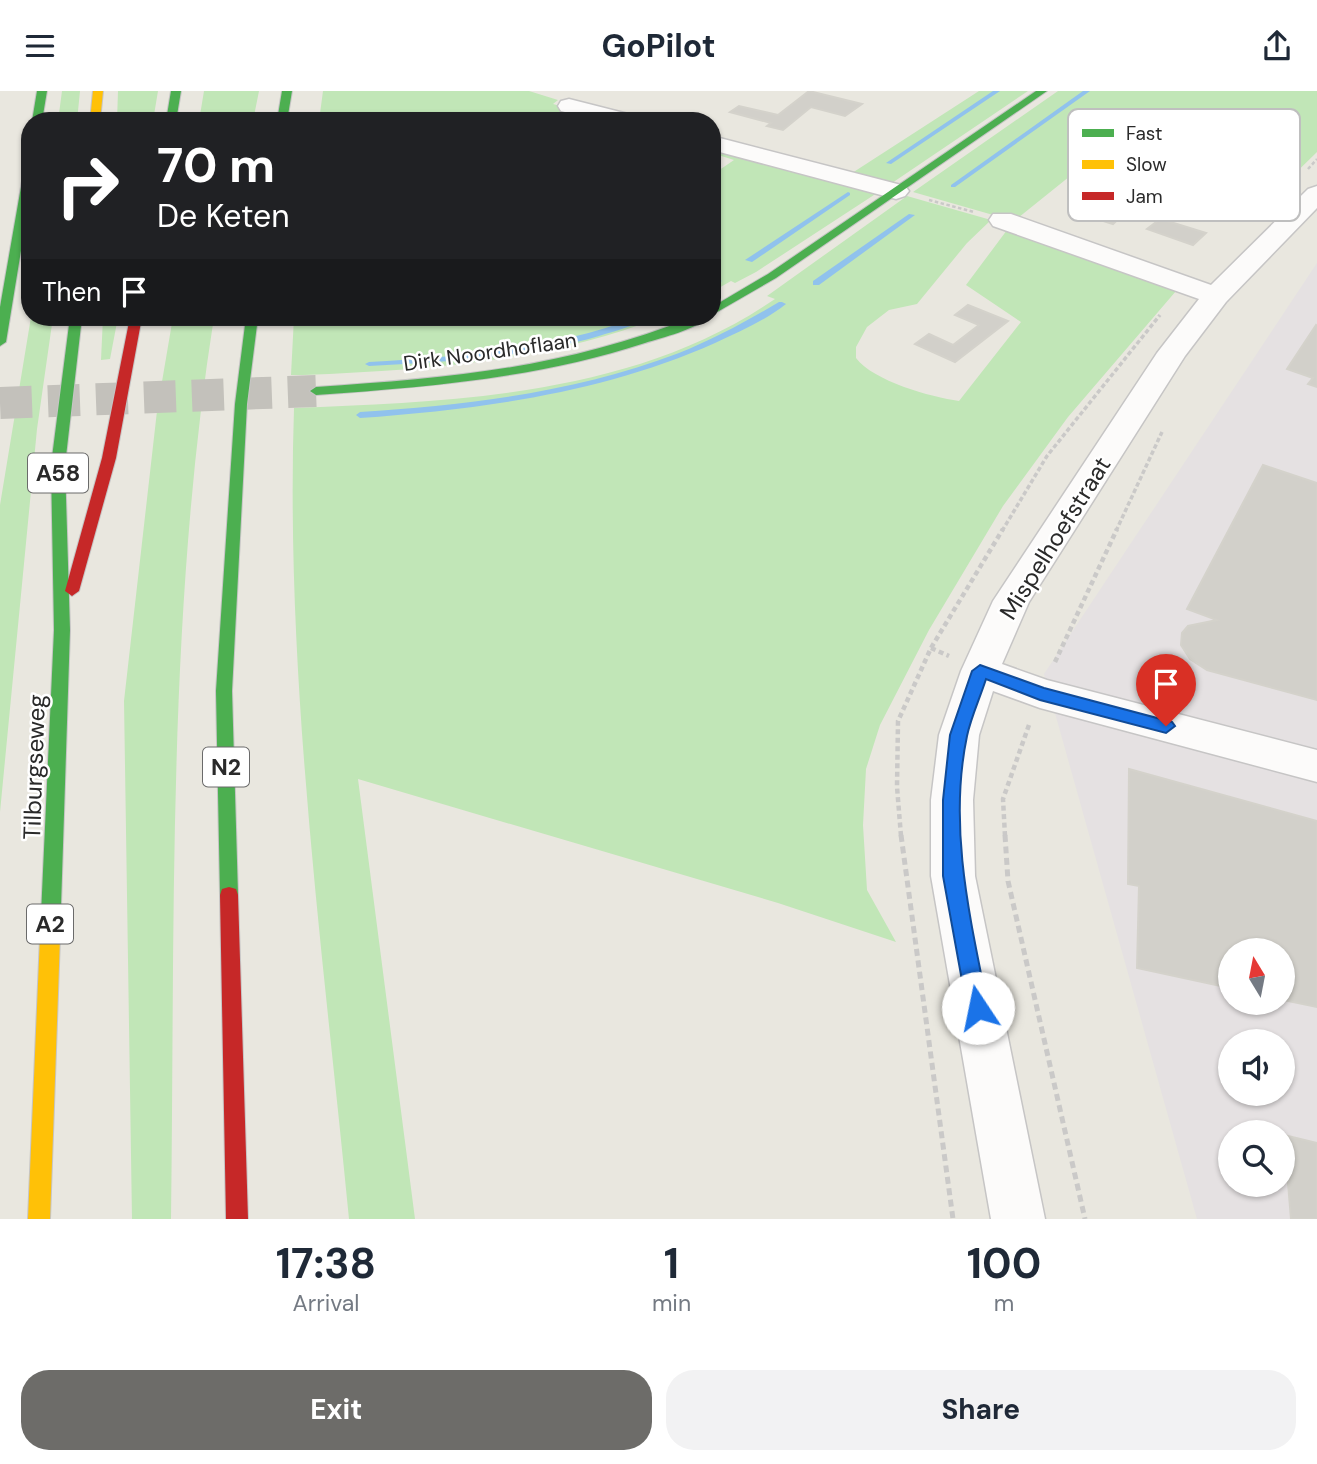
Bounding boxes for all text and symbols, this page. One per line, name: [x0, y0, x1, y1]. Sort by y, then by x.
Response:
text: GoPilot: [601, 25, 716, 67]
icon: menu: [21, 27, 59, 65]
icon: share: [1258, 27, 1296, 65]
legend: [1068, 109, 1300, 221]
text: Fast: [1126, 121, 1162, 146]
text: 70 m: [157, 133, 275, 197]
icon: right: [42, 140, 133, 231]
text: Slow: [1126, 152, 1167, 177]
text: Jam: [1126, 184, 1163, 209]
text: De Keten: [157, 195, 290, 237]
icon: arrive: [115, 273, 153, 311]
text: Then: [42, 275, 101, 309]
street label: Dirk Noordhoflaan: [402, 326, 578, 378]
street label: Mispelhoefstraat: [992, 451, 1118, 625]
road number: A58: [28, 453, 88, 493]
pin: [1136, 654, 1196, 726]
icon: arrive: [1147, 665, 1185, 703]
street label: Tilburgseweg: [16, 694, 52, 840]
road number: N2: [203, 747, 249, 787]
road number: A2: [27, 905, 73, 943]
north arrow: [1218, 938, 1295, 1015]
map controls: [1218, 938, 1295, 1197]
position arrow: [941, 971, 1015, 1045]
button: sound: [1218, 1029, 1295, 1106]
button: search: [1218, 1120, 1295, 1197]
text: 17:38: [276, 1236, 376, 1291]
text: 1: [664, 1236, 679, 1291]
text: 100: [967, 1236, 1041, 1291]
text: Arrival: [292, 1288, 359, 1318]
text: min: [652, 1288, 691, 1318]
text: m: [994, 1288, 1014, 1318]
button: Exit: [21, 1370, 652, 1450]
button: Share: [666, 1370, 1296, 1450]

